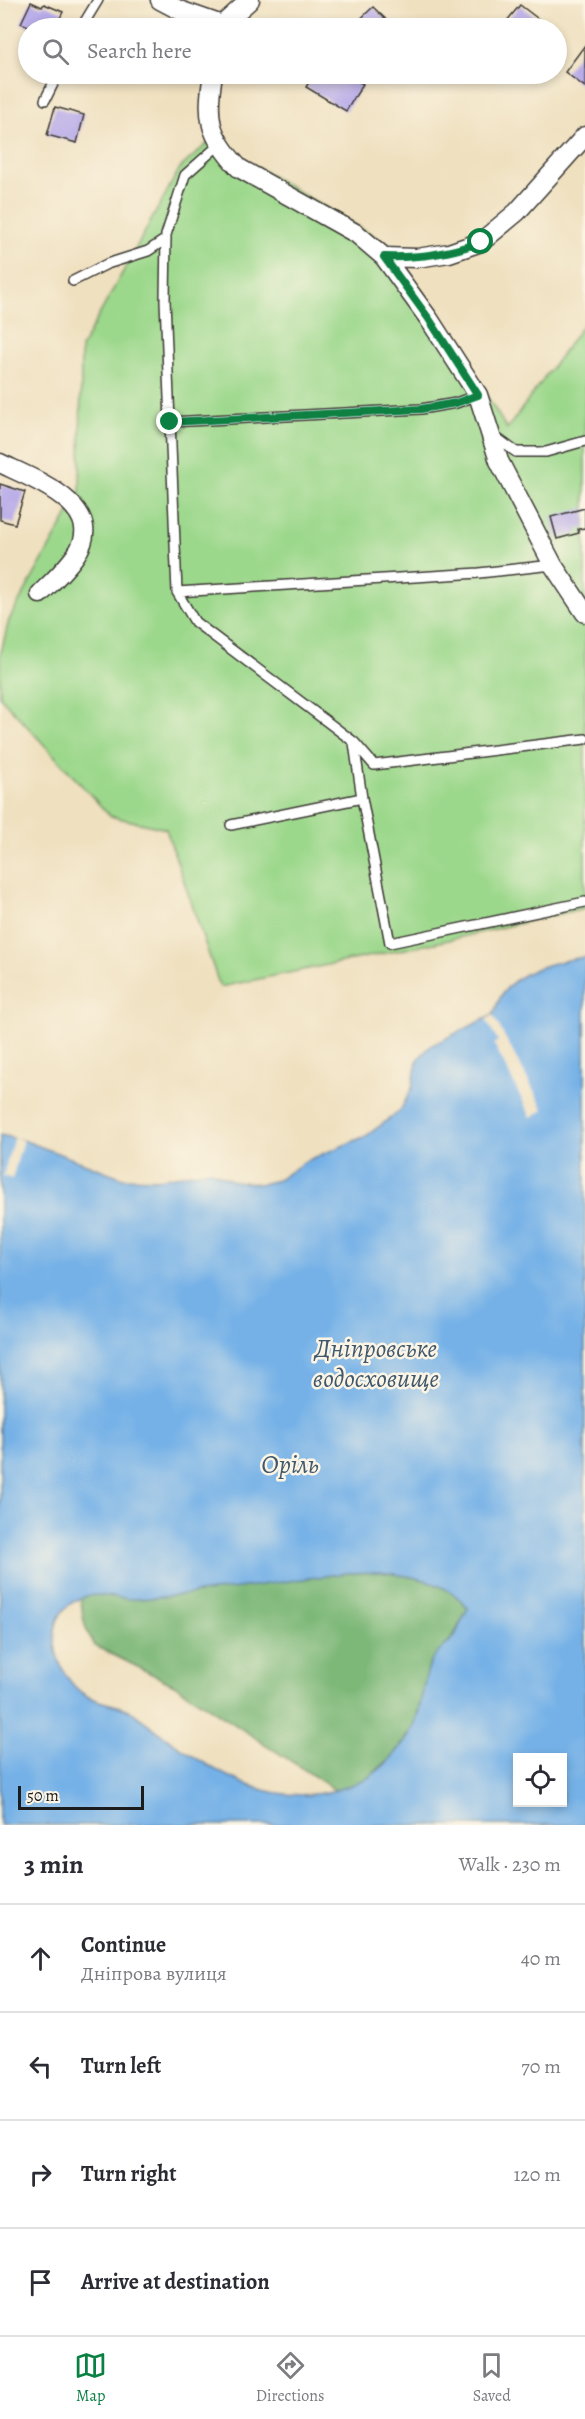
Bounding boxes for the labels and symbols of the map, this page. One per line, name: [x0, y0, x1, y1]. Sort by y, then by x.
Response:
route start: [467, 228, 493, 254]
route end: [156, 408, 182, 434]
water label: Дніпровське водосховище: [313, 1331, 439, 1396]
water label: Оріль: [261, 1447, 319, 1482]
scale bar: [18, 1783, 144, 1810]

